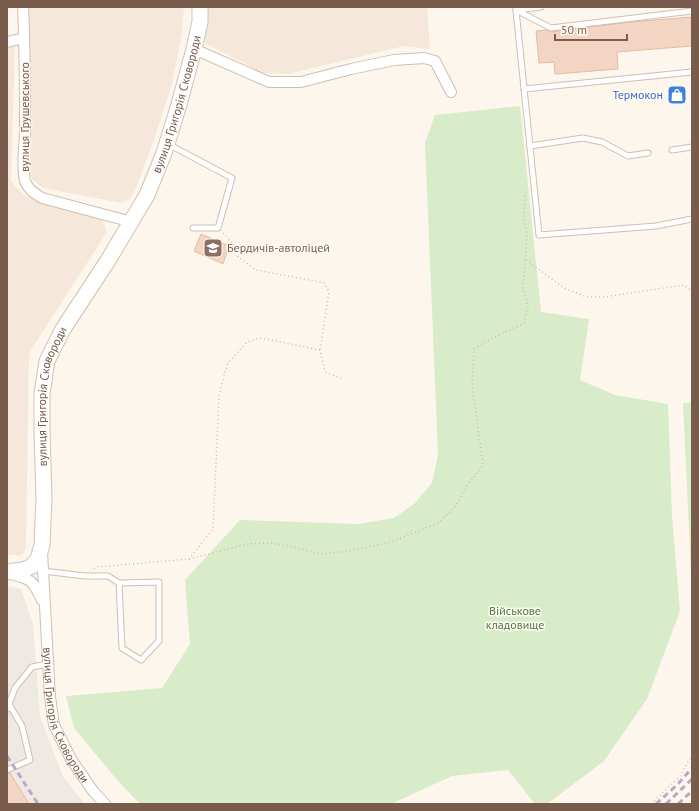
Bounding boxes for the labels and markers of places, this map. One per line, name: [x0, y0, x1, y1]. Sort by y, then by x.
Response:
shop icon: Термокон: [666, 84, 688, 106]
place label: Термокон: [613, 87, 663, 102]
school or university icon: Бердичів-автоліцей: [202, 237, 224, 259]
place label: Бердичів-автоліцей: [227, 240, 330, 255]

